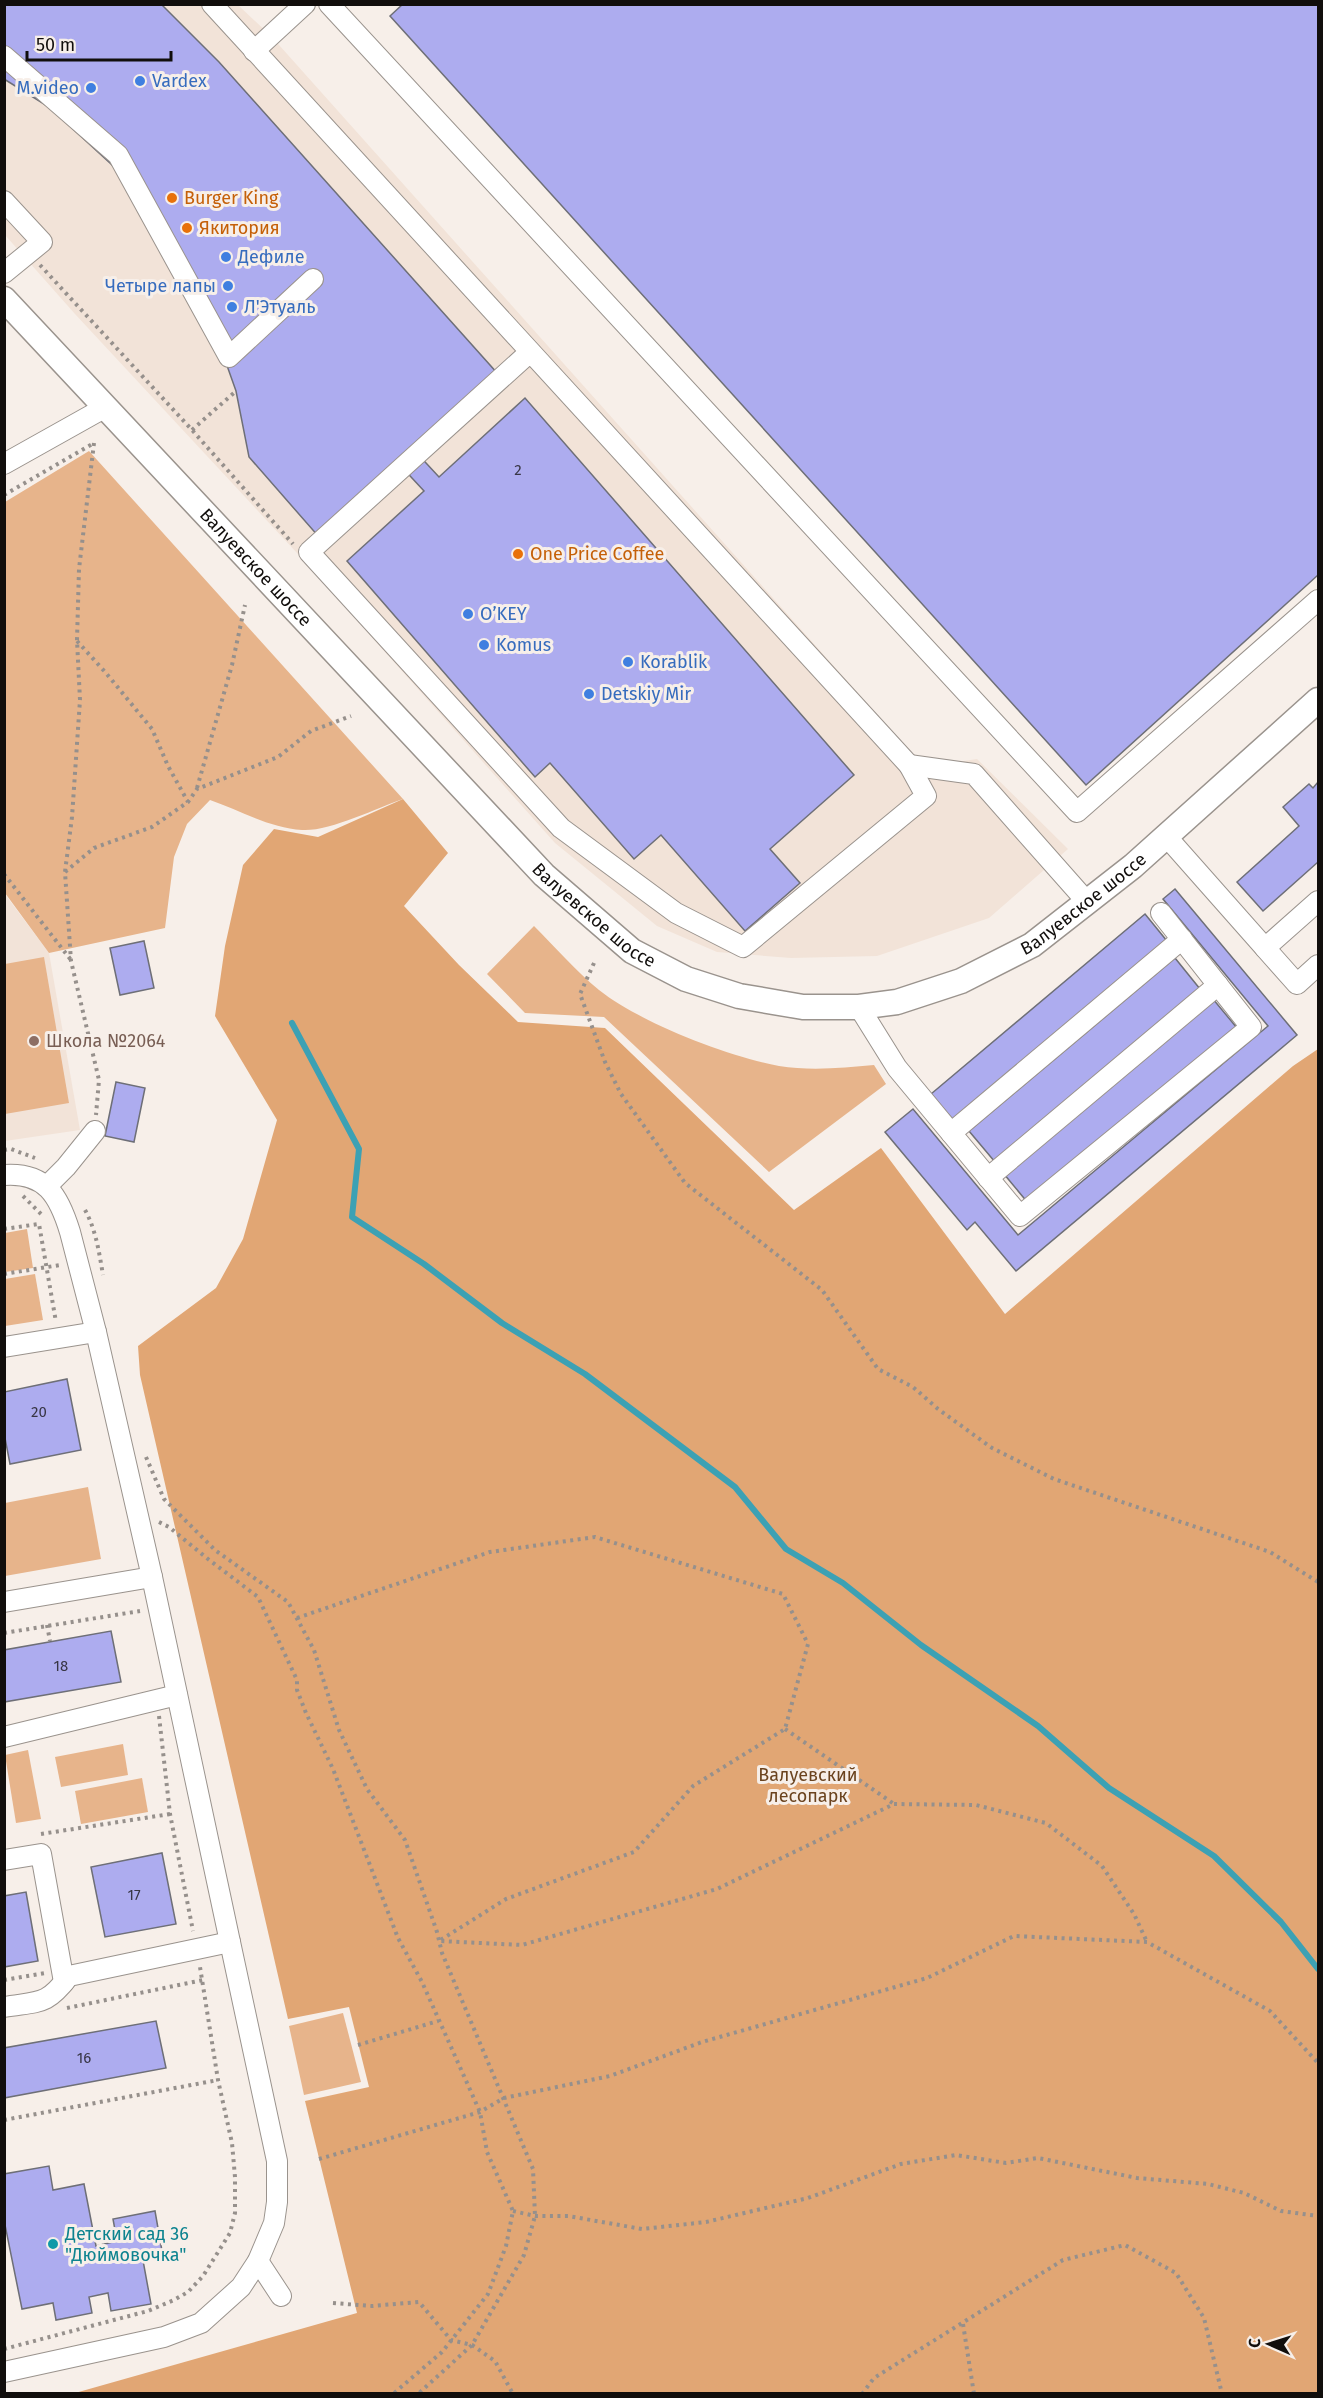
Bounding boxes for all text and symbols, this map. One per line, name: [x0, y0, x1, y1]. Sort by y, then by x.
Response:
scale bar: [27, 24, 171, 62]
text: 50 m: [36, 34, 75, 56]
place label: Vardex: [152, 70, 207, 92]
marker: Vardex: [133, 74, 147, 88]
place label: M.video: [16, 77, 79, 99]
marker: M.video: [84, 81, 98, 95]
place label: Burger King: [184, 187, 279, 209]
marker: Burger King: [165, 191, 179, 205]
place label: Якитория: [199, 217, 280, 239]
marker: Якитория: [180, 221, 194, 235]
place label: Дефиле: [237, 246, 304, 268]
marker: Дефиле: [219, 250, 233, 264]
place label: Четыре лапы: [105, 275, 216, 297]
marker: Четыре лапы: [221, 279, 235, 293]
place label: Л'Этуаль: [244, 296, 316, 318]
marker: Л'Этуаль: [225, 300, 239, 314]
house number: 2: [514, 461, 522, 479]
street label: Валуевское шоссе: [195, 504, 316, 631]
place label: One Price Coffee: [530, 543, 664, 565]
marker: One Price Coffee: [511, 547, 525, 561]
place label: O’KEY: [480, 603, 527, 625]
marker: O’KEY: [461, 607, 475, 621]
place label: Komus: [496, 634, 551, 656]
marker: Komus: [477, 638, 491, 652]
place label: Korablik: [640, 651, 708, 673]
marker: Korablik: [621, 655, 635, 669]
place label: Detskiy Mir: [601, 683, 691, 705]
marker: Detskiy Mir: [582, 687, 596, 701]
street label: Валуевское шоссе: [1017, 848, 1151, 960]
street label: Валуевское шоссе: [527, 858, 659, 972]
place label: Школа №2064: [46, 1030, 166, 1052]
marker: Школа №2064: [27, 1034, 41, 1048]
house number: 20: [31, 1403, 47, 1421]
house number: 18: [54, 1657, 68, 1675]
park label: Валуевский лесопарк: [758, 1764, 858, 1807]
house number: 17: [127, 1886, 141, 1904]
house number: 16: [77, 2049, 91, 2067]
place label: Детский сад 36 "Дюймовочка": [64, 2223, 189, 2266]
marker: Детский сад 36 "Дюймовочка": [46, 2237, 60, 2251]
north arrow: [1239, 2314, 1299, 2374]
text: С: [1245, 2337, 1264, 2348]

